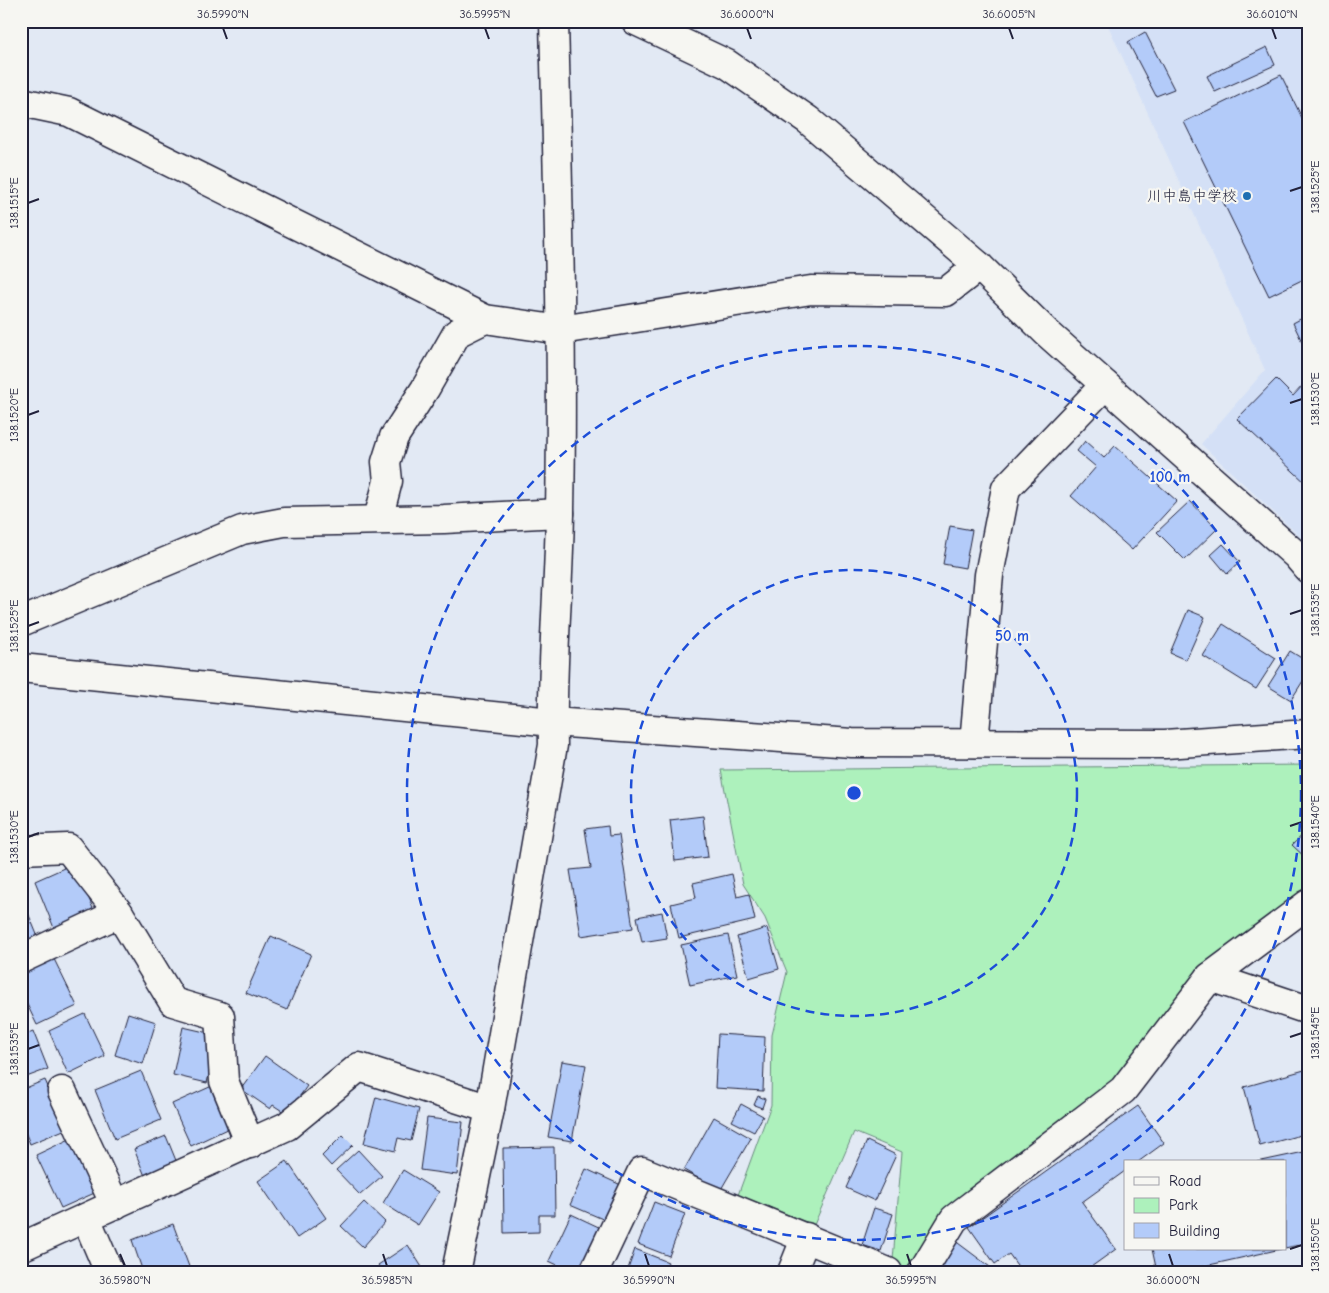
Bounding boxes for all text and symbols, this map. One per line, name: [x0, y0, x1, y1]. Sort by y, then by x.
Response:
text: 36.5990°N: [197, 7, 249, 21]
text: 36.5995°N: [459, 7, 511, 21]
text: 36.6000°N: [720, 7, 774, 21]
text: 36.6005°N: [983, 7, 1035, 21]
text: 36.6010°N: [1246, 7, 1298, 21]
text: 138.1525°E: [1308, 160, 1322, 214]
text: 138.1515°E: [7, 177, 21, 229]
place label: 川中島中学校: [1147, 187, 1237, 205]
marker: 川中島中学校: [1241, 190, 1253, 202]
text: 138.1530°E: [1308, 372, 1322, 426]
text: 138.1520°E: [7, 388, 21, 442]
text: 100 m: [1150, 468, 1190, 486]
text: 138.1535°E: [1308, 584, 1322, 636]
text: 138.1525°E: [7, 599, 21, 653]
text: 50 m: [995, 627, 1029, 645]
centre of rings: [845, 784, 863, 802]
text: 138.1540°E: [1308, 795, 1322, 849]
text: 138.1530°E: [7, 810, 21, 864]
text: 138.1545°E: [1308, 1007, 1322, 1059]
text: 138.1535°E: [7, 1023, 21, 1075]
legend: [1124, 1160, 1286, 1250]
text: Road: [1169, 1172, 1201, 1190]
text: Park: [1169, 1196, 1198, 1214]
text: 138.1550°E: [1308, 1218, 1322, 1272]
text: Building: [1169, 1222, 1220, 1240]
text: 36.5980°N: [99, 1273, 151, 1287]
text: 36.5985°N: [362, 1273, 412, 1287]
text: 36.5990°N: [623, 1273, 675, 1287]
text: 36.5995°N: [885, 1273, 937, 1287]
text: 36.6000°N: [1146, 1273, 1200, 1287]

